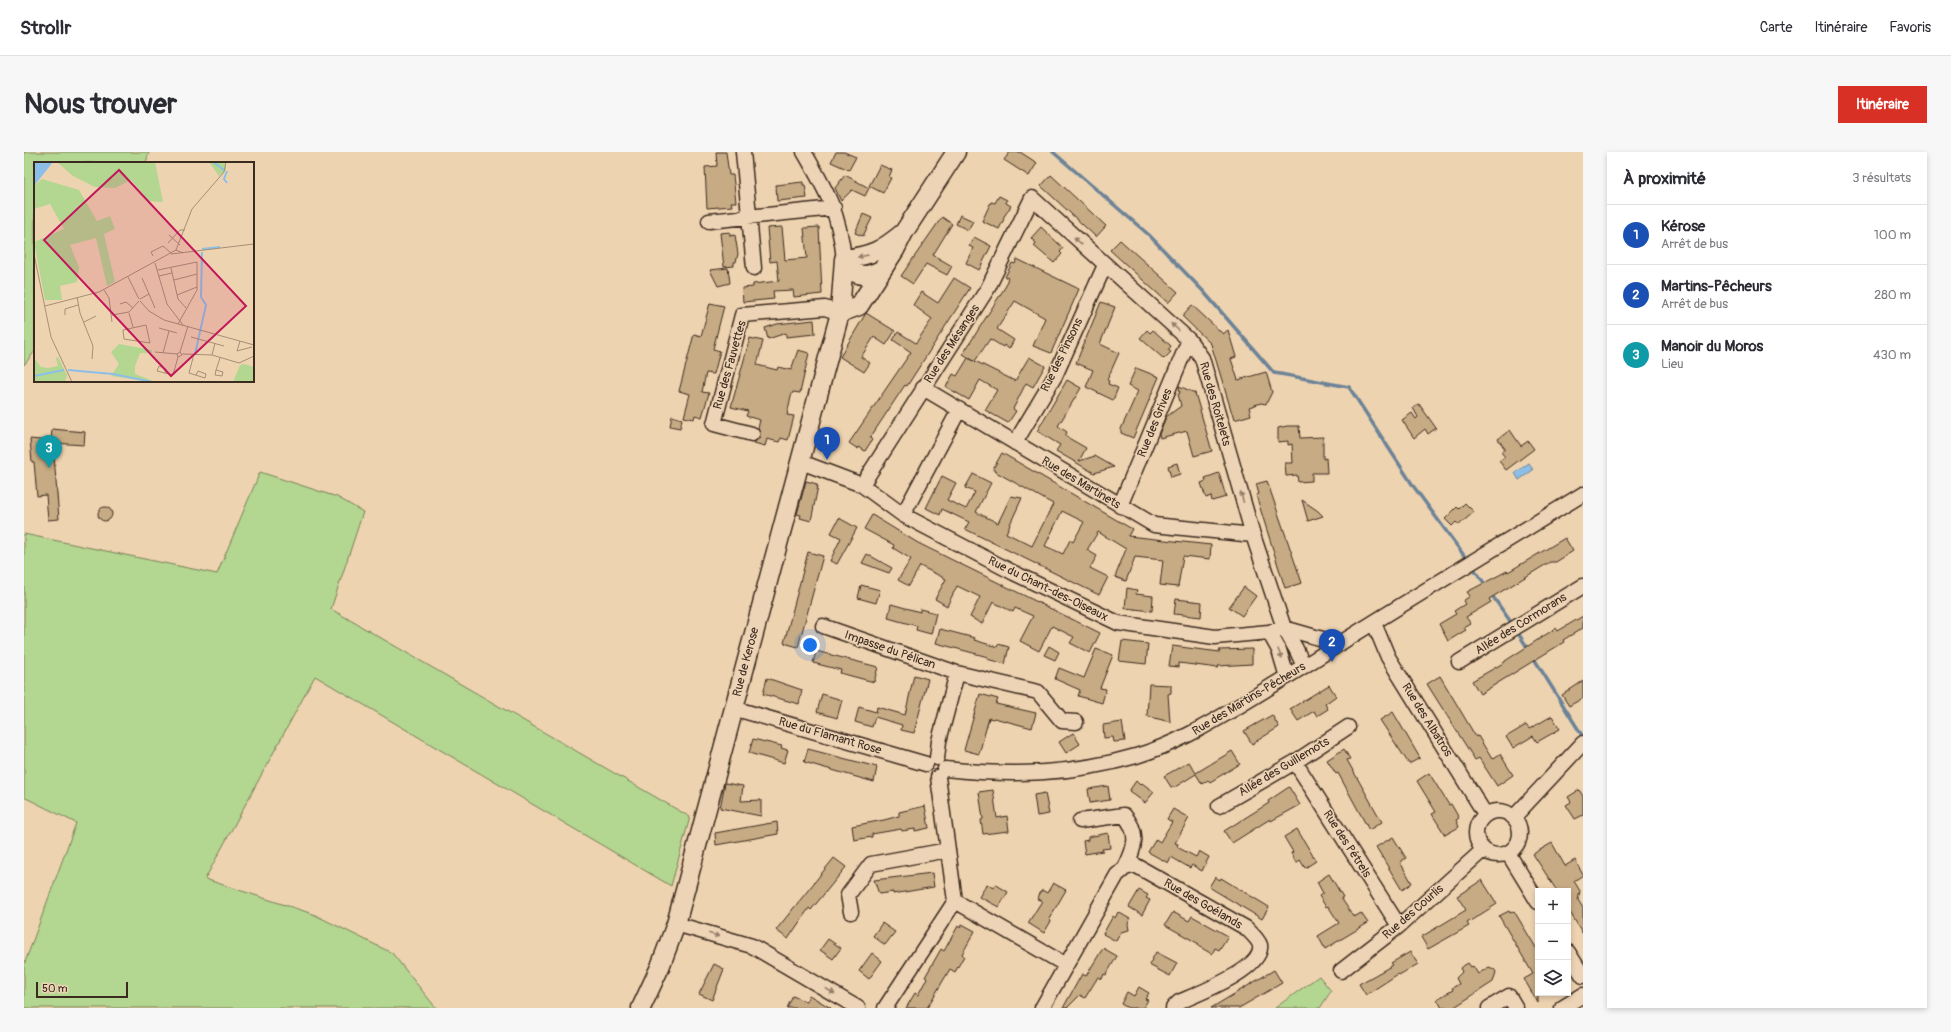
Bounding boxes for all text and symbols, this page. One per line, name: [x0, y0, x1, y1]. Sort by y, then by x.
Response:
text: Strollr: [20, 16, 71, 40]
text: Carte: [1760, 19, 1792, 36]
text: Itinéraire: [1814, 19, 1867, 36]
text: Favoris: [1889, 19, 1931, 36]
button: Itinéraire: [1838, 86, 1927, 123]
text: Nous trouver: [24, 87, 177, 122]
inset map: [34, 162, 254, 382]
text: À proximité: [1623, 168, 1706, 189]
text: 3 résultats: [1852, 170, 1911, 186]
text: Kérose: [1661, 217, 1705, 236]
text: 1: [1633, 227, 1639, 243]
text: 100 m: [1874, 227, 1911, 243]
one-way arrow: [1073, 236, 1083, 245]
text: Arrêt de bus: [1661, 236, 1728, 252]
one-way arrow: [857, 253, 869, 259]
text: Martins-Pêcheurs: [1661, 277, 1772, 296]
text: 2: [1632, 287, 1640, 303]
text: 280 m: [1874, 287, 1911, 303]
text: Arrêt de bus: [1661, 296, 1728, 312]
street label: Rue des Mésanges: [921, 301, 983, 386]
street label: Rue des Pinsons: [1038, 315, 1087, 394]
street label: Rue des Fauvettes: [710, 318, 750, 411]
one-way arrow: [1170, 323, 1180, 332]
text: Manoir du Moros: [1661, 337, 1763, 356]
text: 3: [1632, 347, 1640, 363]
text: 430 m: [1873, 347, 1911, 363]
text: Lieu: [1661, 356, 1684, 372]
street label: Rue des Roitelets: [1196, 360, 1234, 448]
street label: Rue des Grives: [1134, 386, 1176, 460]
pin: 1: [814, 427, 840, 460]
pin: 3: [36, 435, 62, 468]
street label: Rue des Martinets: [1039, 453, 1124, 513]
one-way arrow: [1239, 491, 1245, 503]
street label: Rue du Chant-des-Oiseaux: [986, 553, 1110, 625]
street label: Allée des Cormorans: [1473, 590, 1570, 658]
street label: Rue de Kerose: [730, 626, 762, 698]
street label: Impasse du Pélican: [843, 627, 938, 673]
pin: 2: [1319, 629, 1345, 662]
your location: [800, 635, 820, 655]
one-way arrow: [1277, 648, 1283, 659]
street label: Rue des Martins-Pêcheurs: [1189, 659, 1309, 739]
street label: Rue des Albatros: [1398, 680, 1456, 760]
street label: Rue du Flamant Rose: [777, 714, 883, 758]
street label: Allée des Guillemots: [1236, 734, 1333, 800]
street label: Rue des Pétrels: [1320, 807, 1375, 881]
street label: Rue des Goélands: [1161, 875, 1246, 933]
street label: Rue des Courlis: [1379, 881, 1447, 943]
map controls: [1535, 888, 1571, 996]
button: +: [1535, 888, 1571, 924]
button: −: [1535, 924, 1571, 960]
one-way arrow: [708, 932, 720, 938]
button: layers: [1535, 960, 1571, 996]
scale bar: [36, 980, 128, 999]
text: 50 m: [42, 982, 68, 995]
one-way arrow: [824, 988, 836, 995]

